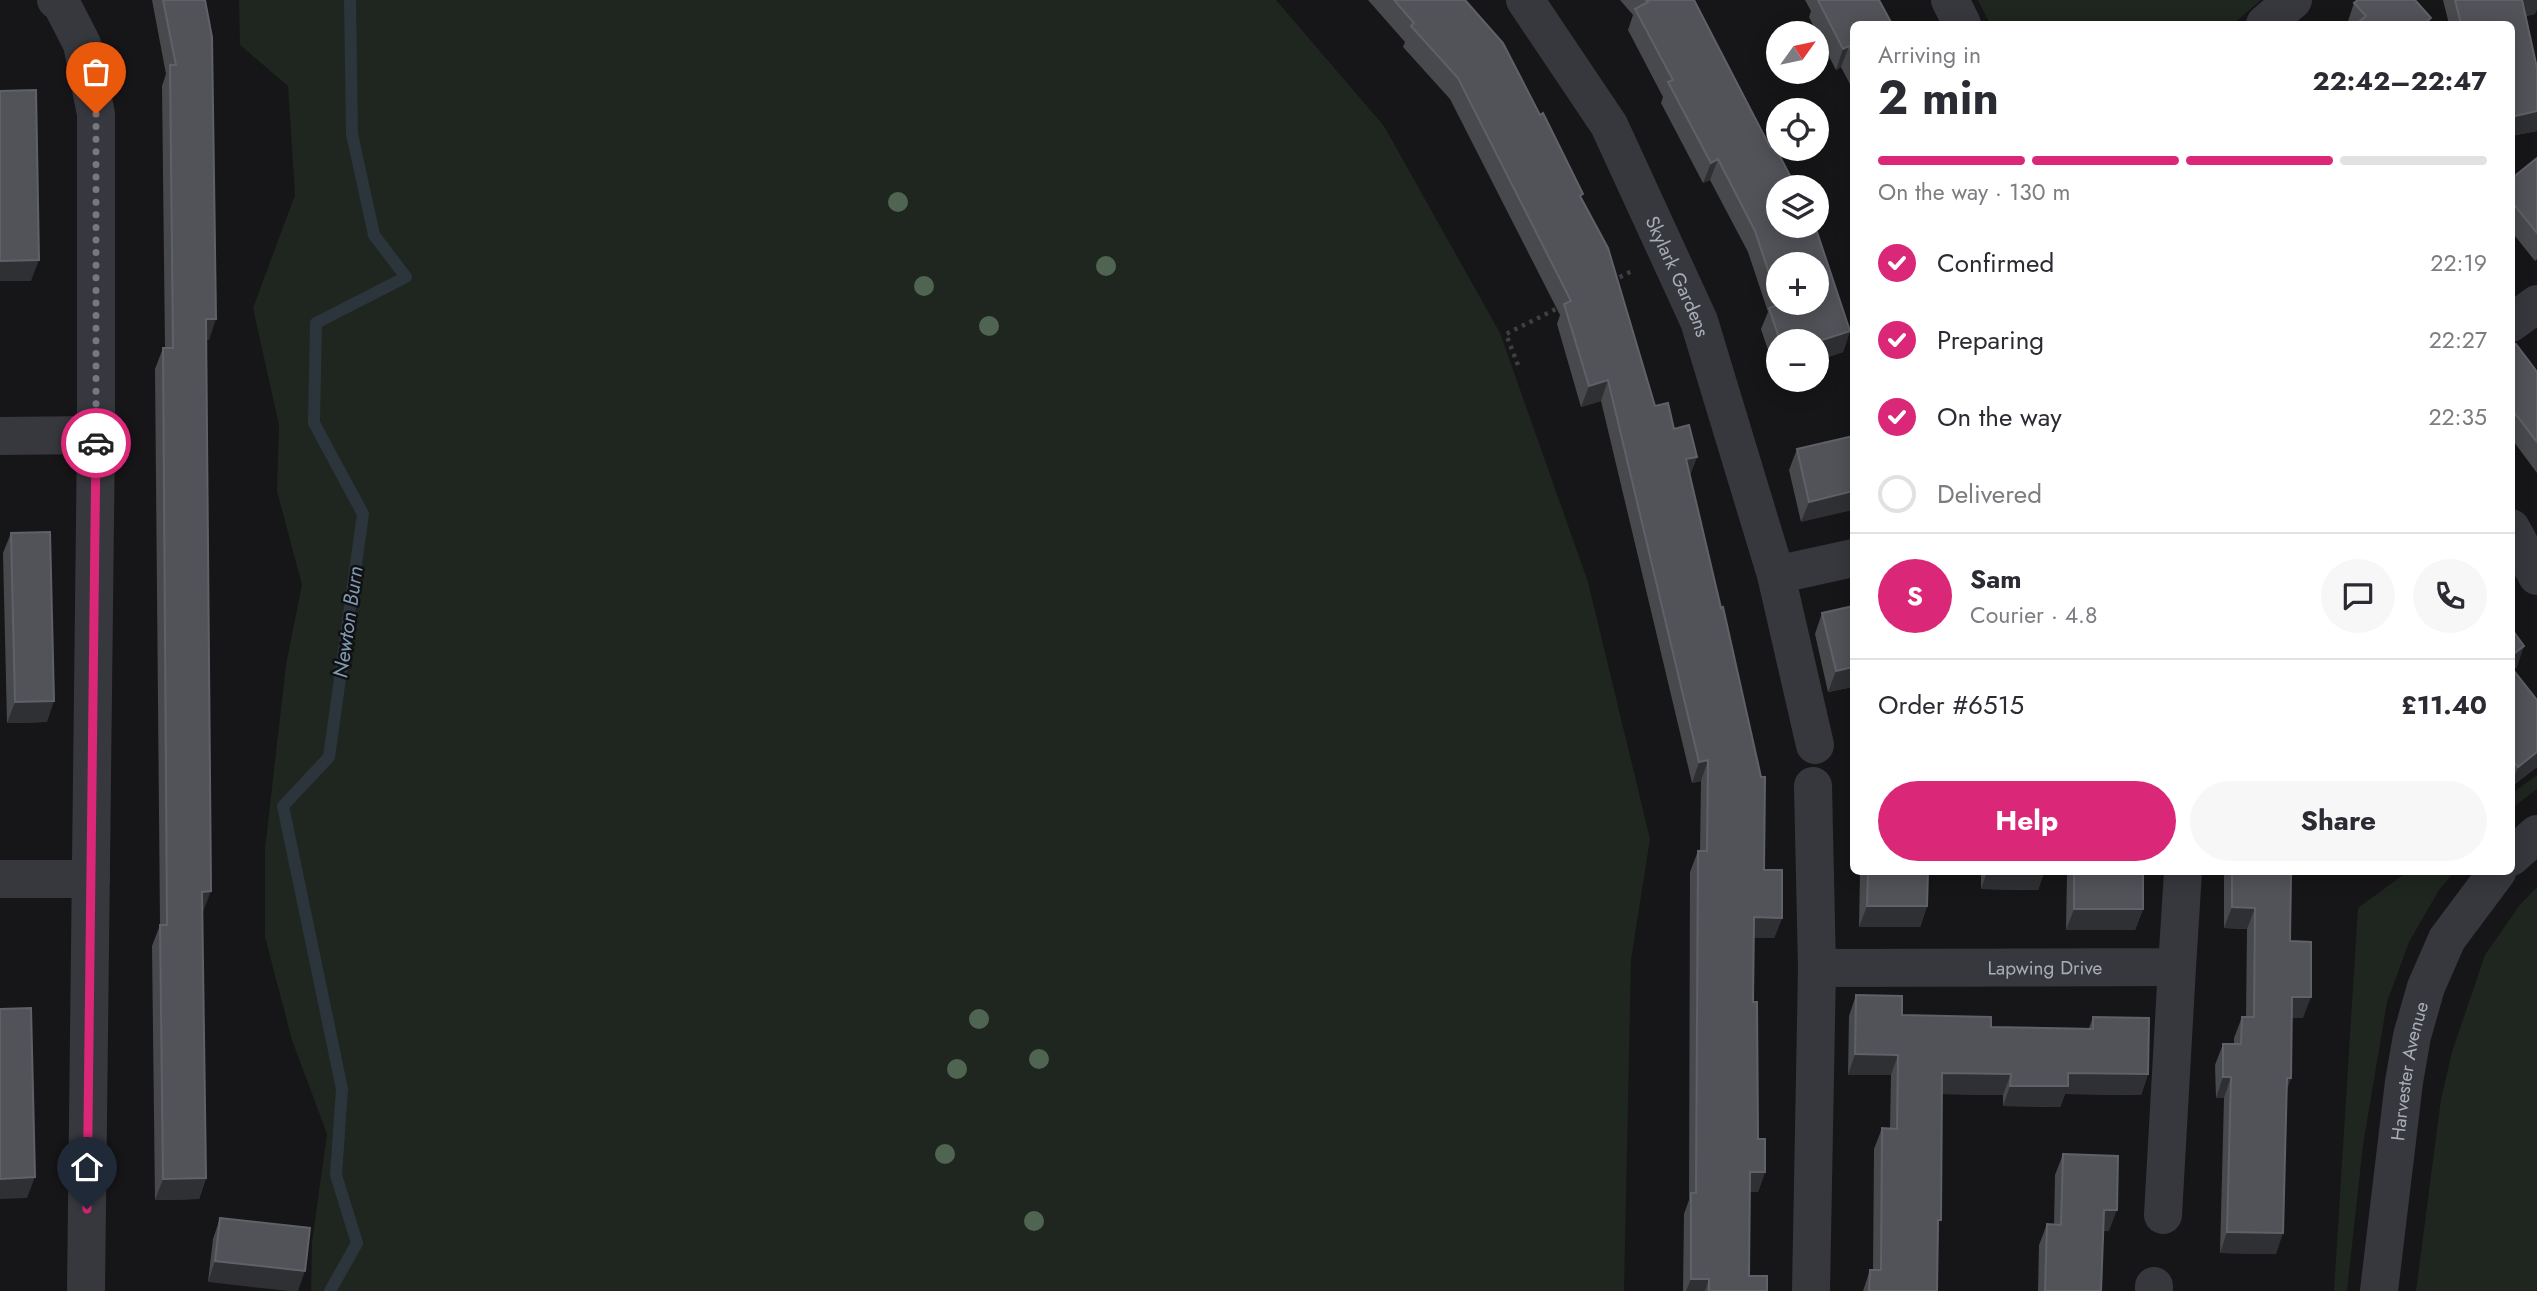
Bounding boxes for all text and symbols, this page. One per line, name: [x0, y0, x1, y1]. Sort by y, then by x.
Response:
north arrow: [1766, 21, 1829, 84]
map controls: [1766, 21, 1829, 392]
text: Arriving in: [1878, 38, 1981, 72]
pin: [66, 42, 126, 114]
icon: bag: [77, 53, 115, 91]
text: 22:42–22:47: [2313, 62, 2487, 100]
text: 2 min: [1878, 65, 1999, 131]
button: locate: [1766, 98, 1829, 161]
button: layers: [1766, 175, 1829, 238]
text: On the way · 130 m: [1878, 175, 2070, 209]
street label: Skylark Gardens: [1639, 211, 1717, 340]
icon: check: [1878, 244, 1916, 282]
text: Confirmed: [1937, 244, 2054, 282]
text: 22:19: [2430, 246, 2487, 280]
button: +: [1766, 252, 1829, 315]
icon: check: [1878, 321, 1916, 359]
text: Preparing: [1937, 321, 2044, 359]
text: 22:27: [2429, 323, 2487, 357]
button: −: [1766, 329, 1829, 392]
icon: check: [1878, 398, 1916, 436]
text: On the way: [1937, 398, 2062, 436]
text: 22:35: [2428, 400, 2487, 434]
courier: [61, 408, 131, 478]
icon: car: [77, 424, 115, 462]
text: Delivered: [1937, 475, 2042, 513]
button: chat: [2321, 559, 2395, 633]
button: phone: [2413, 559, 2487, 633]
text: Sam: [1970, 560, 2022, 598]
water label: Newton Burn: [325, 564, 371, 680]
text: S: [1907, 577, 1923, 615]
text: Courier · 4.8: [1970, 598, 2098, 632]
text: Order #6515: [1878, 686, 2024, 724]
text: £11.40: [2401, 686, 2487, 724]
button: Help: [1878, 781, 2176, 861]
button: Share: [2190, 781, 2487, 861]
street label: Lapwing Drive: [1987, 954, 2103, 981]
street label: Harvester Avenue: [2384, 998, 2435, 1142]
pin: [57, 1137, 117, 1209]
icon: home: [68, 1148, 106, 1186]

